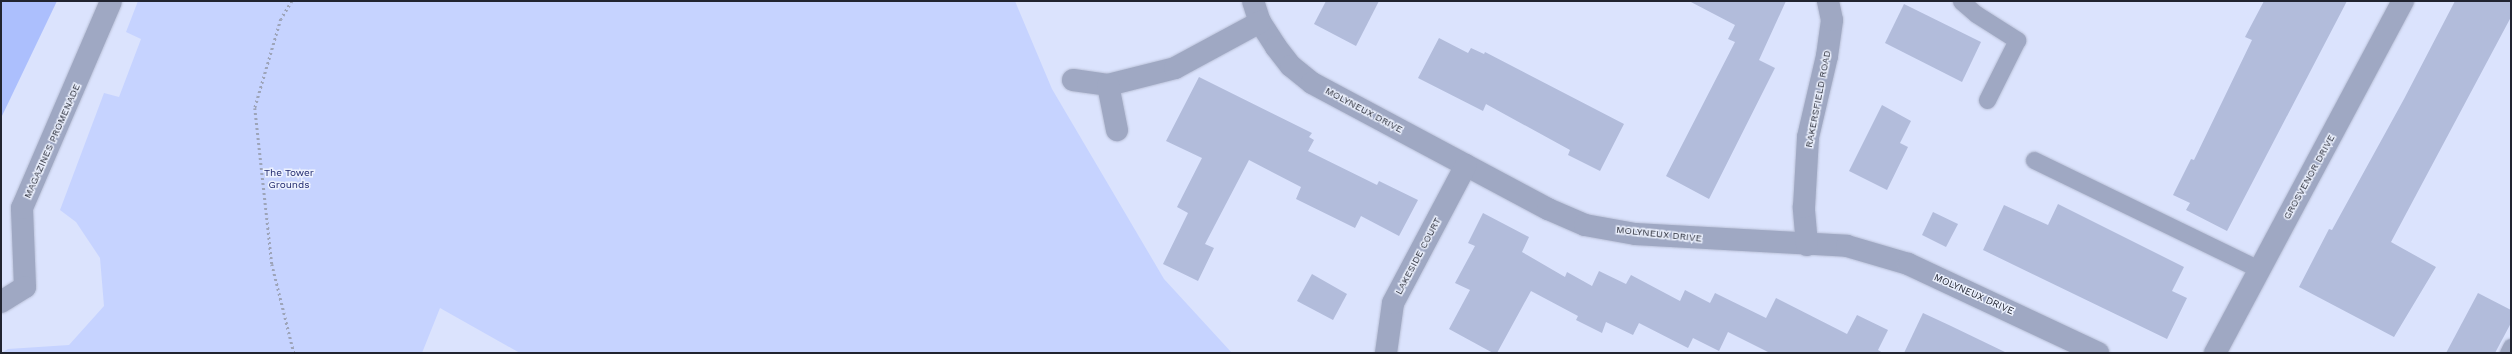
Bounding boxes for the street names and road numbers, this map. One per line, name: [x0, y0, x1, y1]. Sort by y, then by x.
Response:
street label: RAKERSFIELD ROAD: [1803, 49, 1833, 149]
street label: MAGAZINES PROMENADE: [21, 82, 83, 200]
street label: MOLYNEUX DRIVE: [1323, 84, 1405, 136]
street label: GROSVENOR DRIVE: [2281, 133, 2337, 221]
street label: LAKESIDE COURT: [1393, 215, 1443, 297]
street label: MOLYNEUX DRIVE: [1615, 224, 1703, 244]
street label: MOLYNEUX DRIVE: [1932, 271, 2016, 317]

